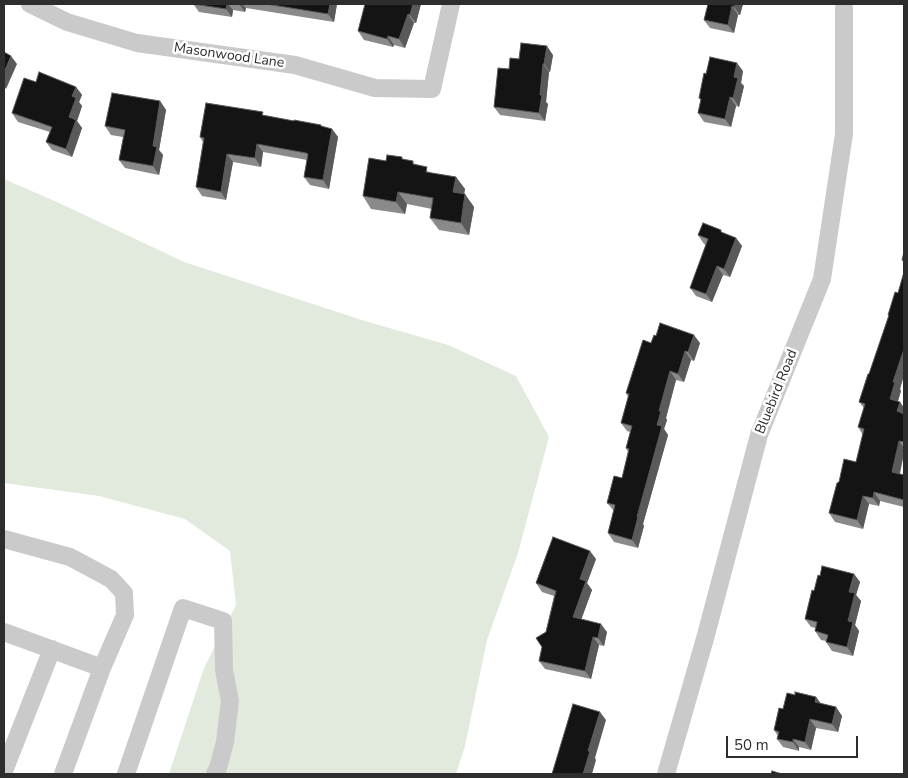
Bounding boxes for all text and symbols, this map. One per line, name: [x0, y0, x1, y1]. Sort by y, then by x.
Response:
street label: Masonwood Lane: [173, 40, 285, 72]
street label: Bluebird Road: [752, 347, 802, 437]
scale bar: [728, 726, 860, 758]
text: 50 m: [734, 735, 769, 755]

